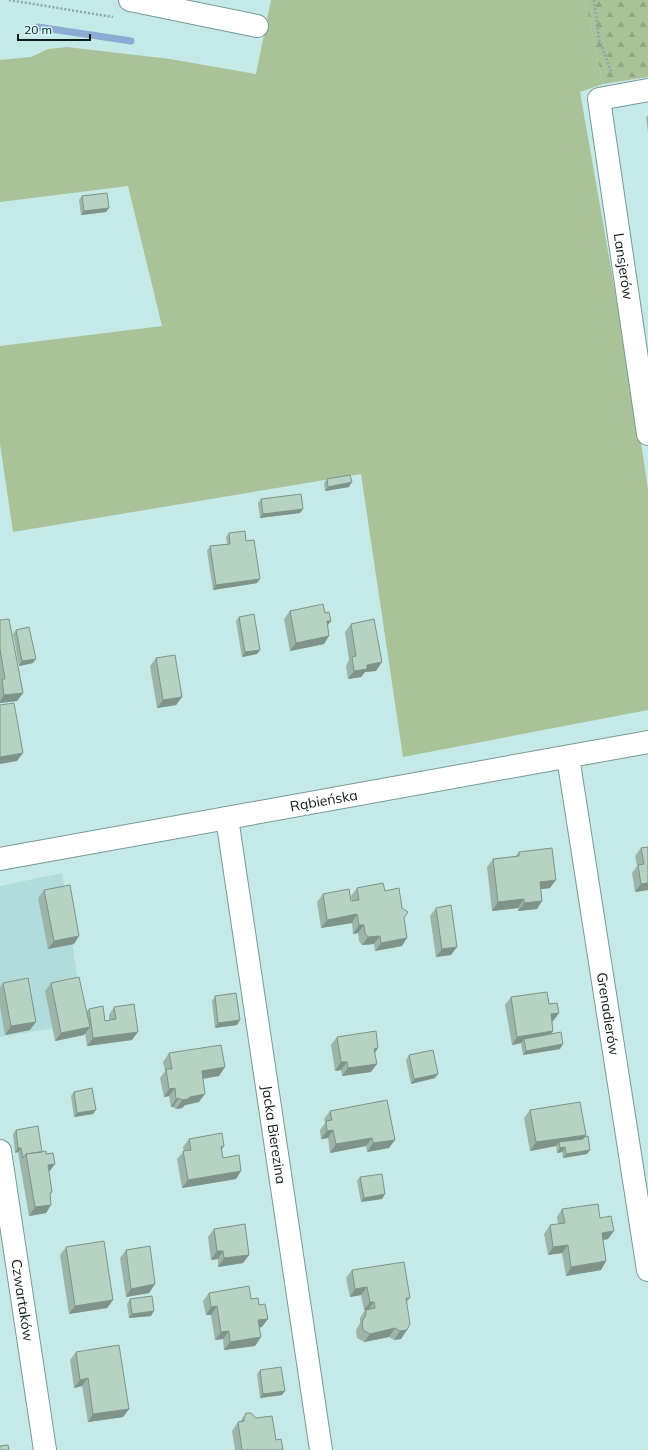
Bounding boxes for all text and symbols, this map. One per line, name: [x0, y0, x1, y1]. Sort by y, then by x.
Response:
scale bar: [18, 16, 90, 42]
text: 20 m: [24, 22, 52, 37]
street label: Lansjerów: [610, 232, 637, 301]
street label: Rąbieńska: [289, 786, 359, 815]
street label: Grenadierów: [593, 971, 623, 1057]
street label: Jacka Bierezina: [258, 1084, 290, 1185]
street label: Czwartaków: [7, 1258, 38, 1343]

